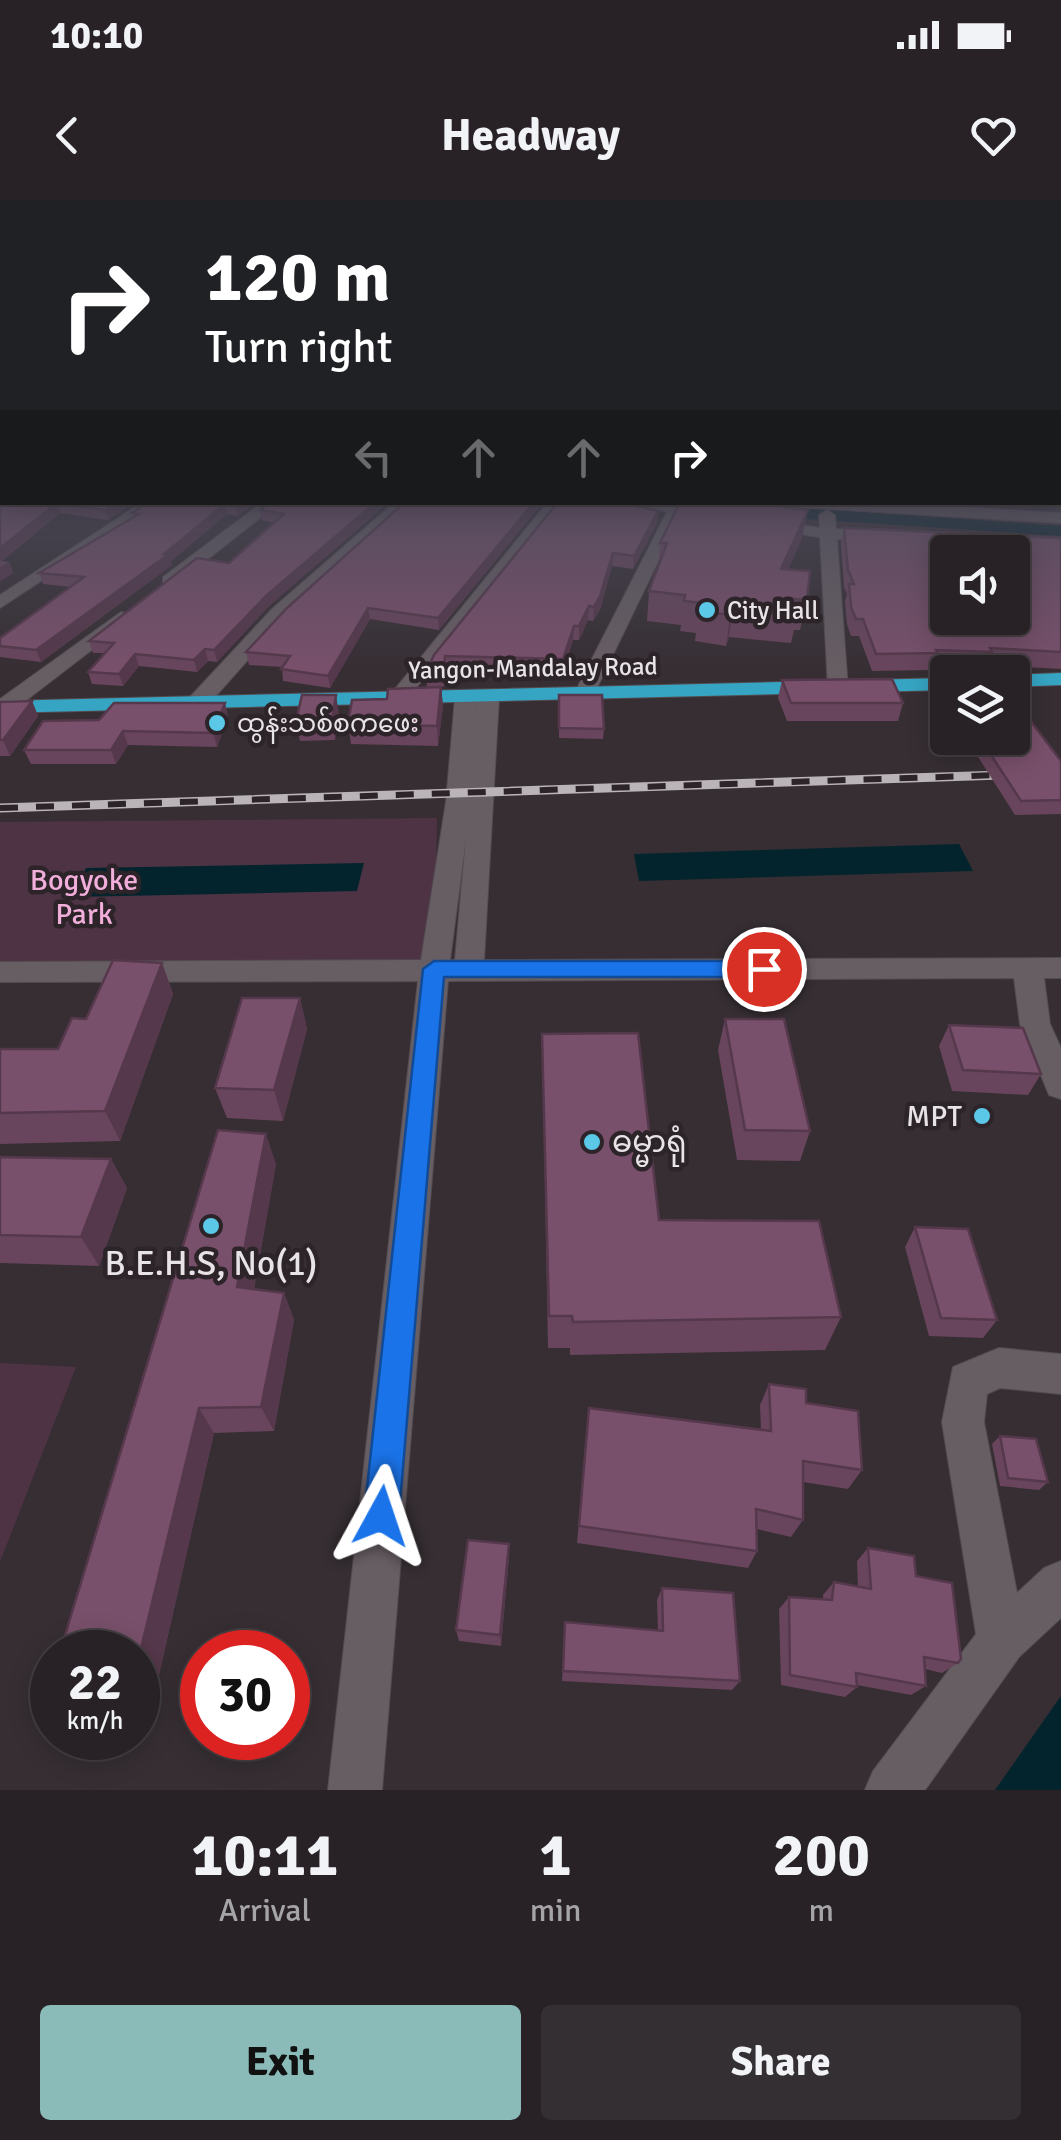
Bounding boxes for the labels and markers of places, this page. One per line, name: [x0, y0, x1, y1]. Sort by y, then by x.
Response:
place label: City Hall: [727, 595, 819, 626]
marker: City Hall: [696, 599, 718, 621]
place label: ထွန်းသစ်စကဖေး: [237, 706, 419, 744]
marker: ထွန်းသစ်စကဖေး: [206, 712, 228, 734]
pin: [722, 927, 807, 1012]
place label: MPT: [906, 1098, 962, 1135]
marker: MPT: [971, 1105, 993, 1127]
place label: ဓမ္မာရုံ: [612, 1124, 687, 1167]
marker: ဓမ္မာရုံ: [581, 1131, 603, 1153]
marker: B.E.H.S, No(1): [200, 1215, 222, 1237]
place label: B.E.H.S, No(1): [105, 1242, 317, 1285]

